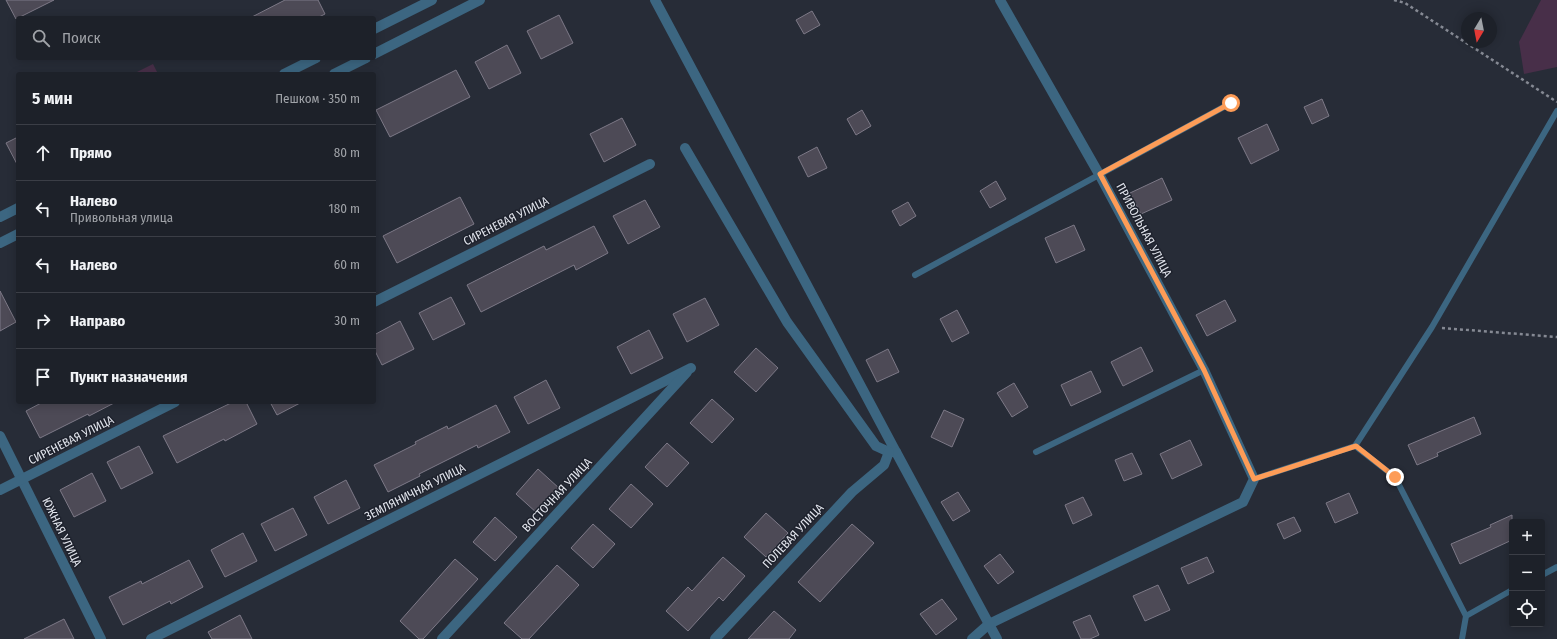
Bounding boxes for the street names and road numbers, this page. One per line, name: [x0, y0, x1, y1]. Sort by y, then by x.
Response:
street label: ПРИВОЛЬНАЯ УЛИЦА: [1113, 181, 1175, 280]
street label: СИРЕНЕВАЯ УЛИЦА: [461, 193, 552, 249]
street label: СИРЕНЕВАЯ УЛИЦА: [26, 412, 117, 468]
street label: ВОСТОЧНАЯ УЛИЦА: [519, 455, 595, 535]
street label: ЗЕМЛЯНИЧНАЯ УЛИЦА: [362, 460, 468, 523]
street label: ЮЖНАЯ УЛИЦА: [39, 495, 85, 569]
street label: ПОЛЕВАЯ УЛИЦА: [760, 500, 827, 571]

